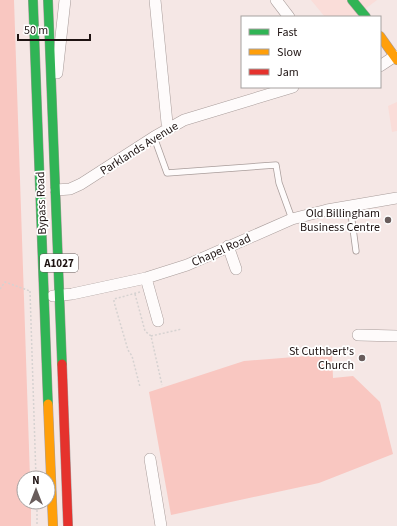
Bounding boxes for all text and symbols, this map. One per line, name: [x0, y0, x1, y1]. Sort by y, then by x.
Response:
scale bar: [18, 16, 90, 42]
legend: [241, 16, 381, 88]
text: 50 m: [24, 22, 48, 39]
text: Fast: [277, 24, 297, 41]
text: Slow: [277, 44, 302, 61]
text: Jam: [277, 64, 299, 81]
street label: Parklands Avenue: [97, 118, 182, 179]
street label: Bypass Road: [32, 171, 51, 235]
place label: Old Billingham Business Centre: [300, 205, 380, 236]
marker: Old Billingham Business Centre: [383, 215, 393, 225]
street label: Chapel Road: [189, 230, 254, 271]
road number: A1027: [40, 254, 78, 272]
place label: St Cuthbert's Church: [289, 343, 354, 374]
marker: St Cuthbert's Church: [357, 353, 367, 363]
north arrow: [16, 470, 56, 510]
text: N: [32, 473, 40, 488]

